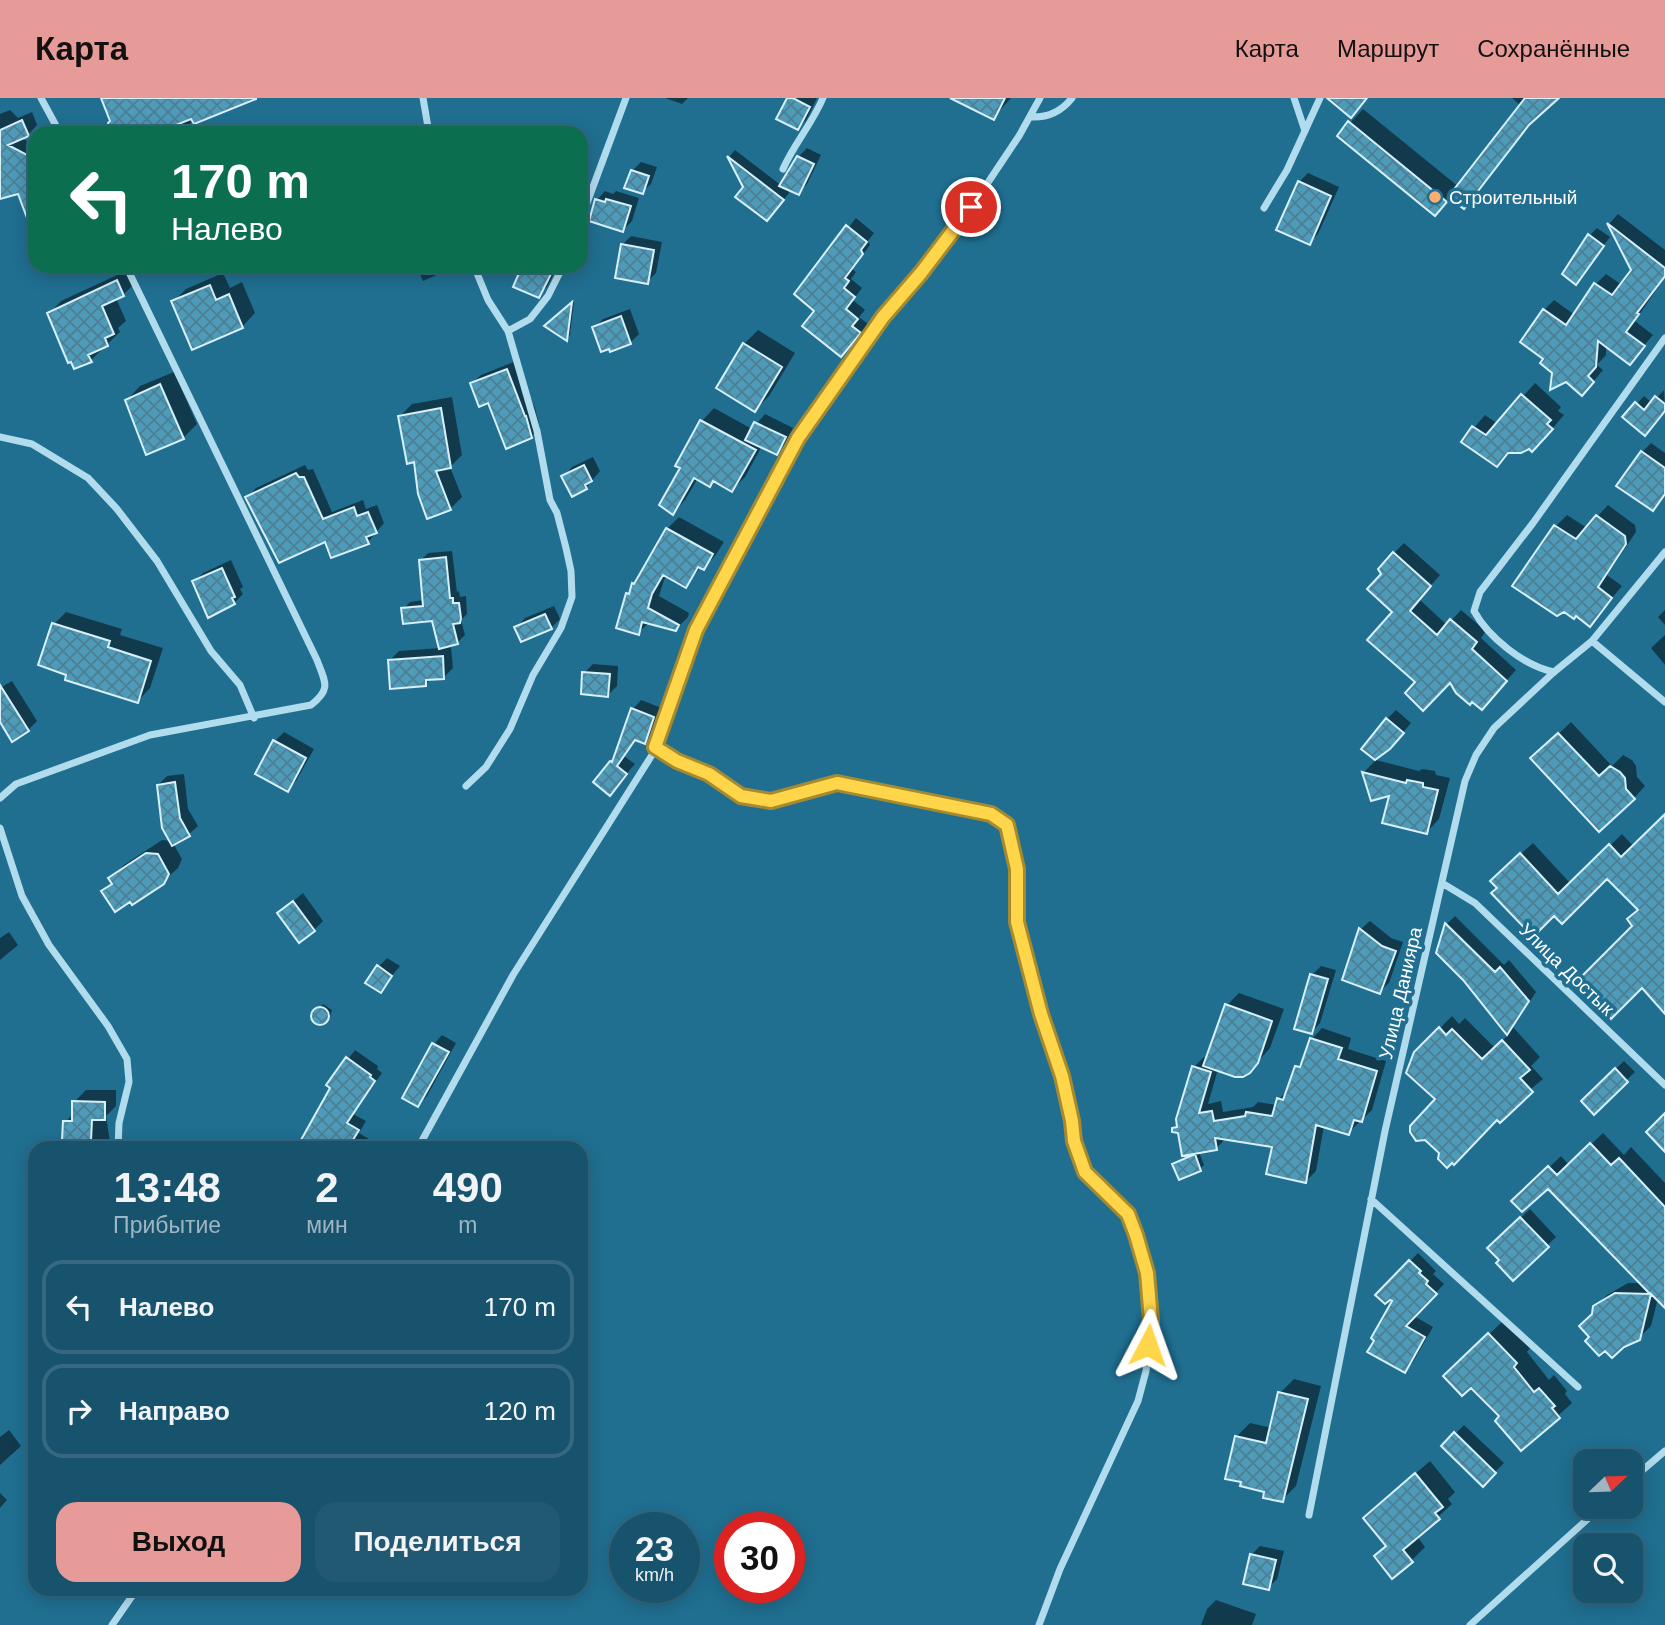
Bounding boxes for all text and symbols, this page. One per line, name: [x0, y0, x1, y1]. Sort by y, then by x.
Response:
text: Карта: [35, 30, 128, 67]
text: Карта: [1235, 35, 1299, 62]
text: Маршрут: [1337, 35, 1439, 62]
text: Сохранённые: [1477, 35, 1630, 62]
icon: left: [56, 154, 147, 245]
text: 170 m: [171, 154, 310, 208]
pin: [941, 177, 1001, 237]
place label: Строительный: [1449, 187, 1577, 208]
icon: arrive: [952, 188, 990, 226]
marker: Строительный: [1427, 189, 1443, 205]
text: Налево: [171, 211, 283, 247]
street label: Улица Достык: [1515, 919, 1619, 1020]
street label: Улица Данияра: [1375, 924, 1426, 1061]
text: 13:48: [113, 1164, 221, 1211]
text: 2: [315, 1164, 339, 1211]
text: 490: [433, 1164, 503, 1211]
text: Прибытие: [113, 1212, 221, 1238]
text: мин: [306, 1212, 348, 1238]
text: m: [458, 1212, 477, 1238]
icon: left: [60, 1288, 98, 1326]
text: Налево: [119, 1292, 214, 1322]
text: 170 m: [484, 1292, 556, 1322]
position arrow: [1111, 1308, 1185, 1382]
icon: right: [60, 1392, 98, 1430]
text: Направо: [119, 1396, 230, 1426]
text: 120 m: [484, 1396, 556, 1426]
north arrow: [1573, 1449, 1643, 1519]
map controls: [1573, 1449, 1643, 1603]
button: Выход: [56, 1502, 301, 1582]
button: Поделиться: [315, 1502, 560, 1582]
speed limit sign: 30: [714, 1512, 805, 1603]
text: 23: [635, 1529, 674, 1568]
button: search: [1573, 1533, 1643, 1603]
text: km/h: [635, 1565, 674, 1585]

